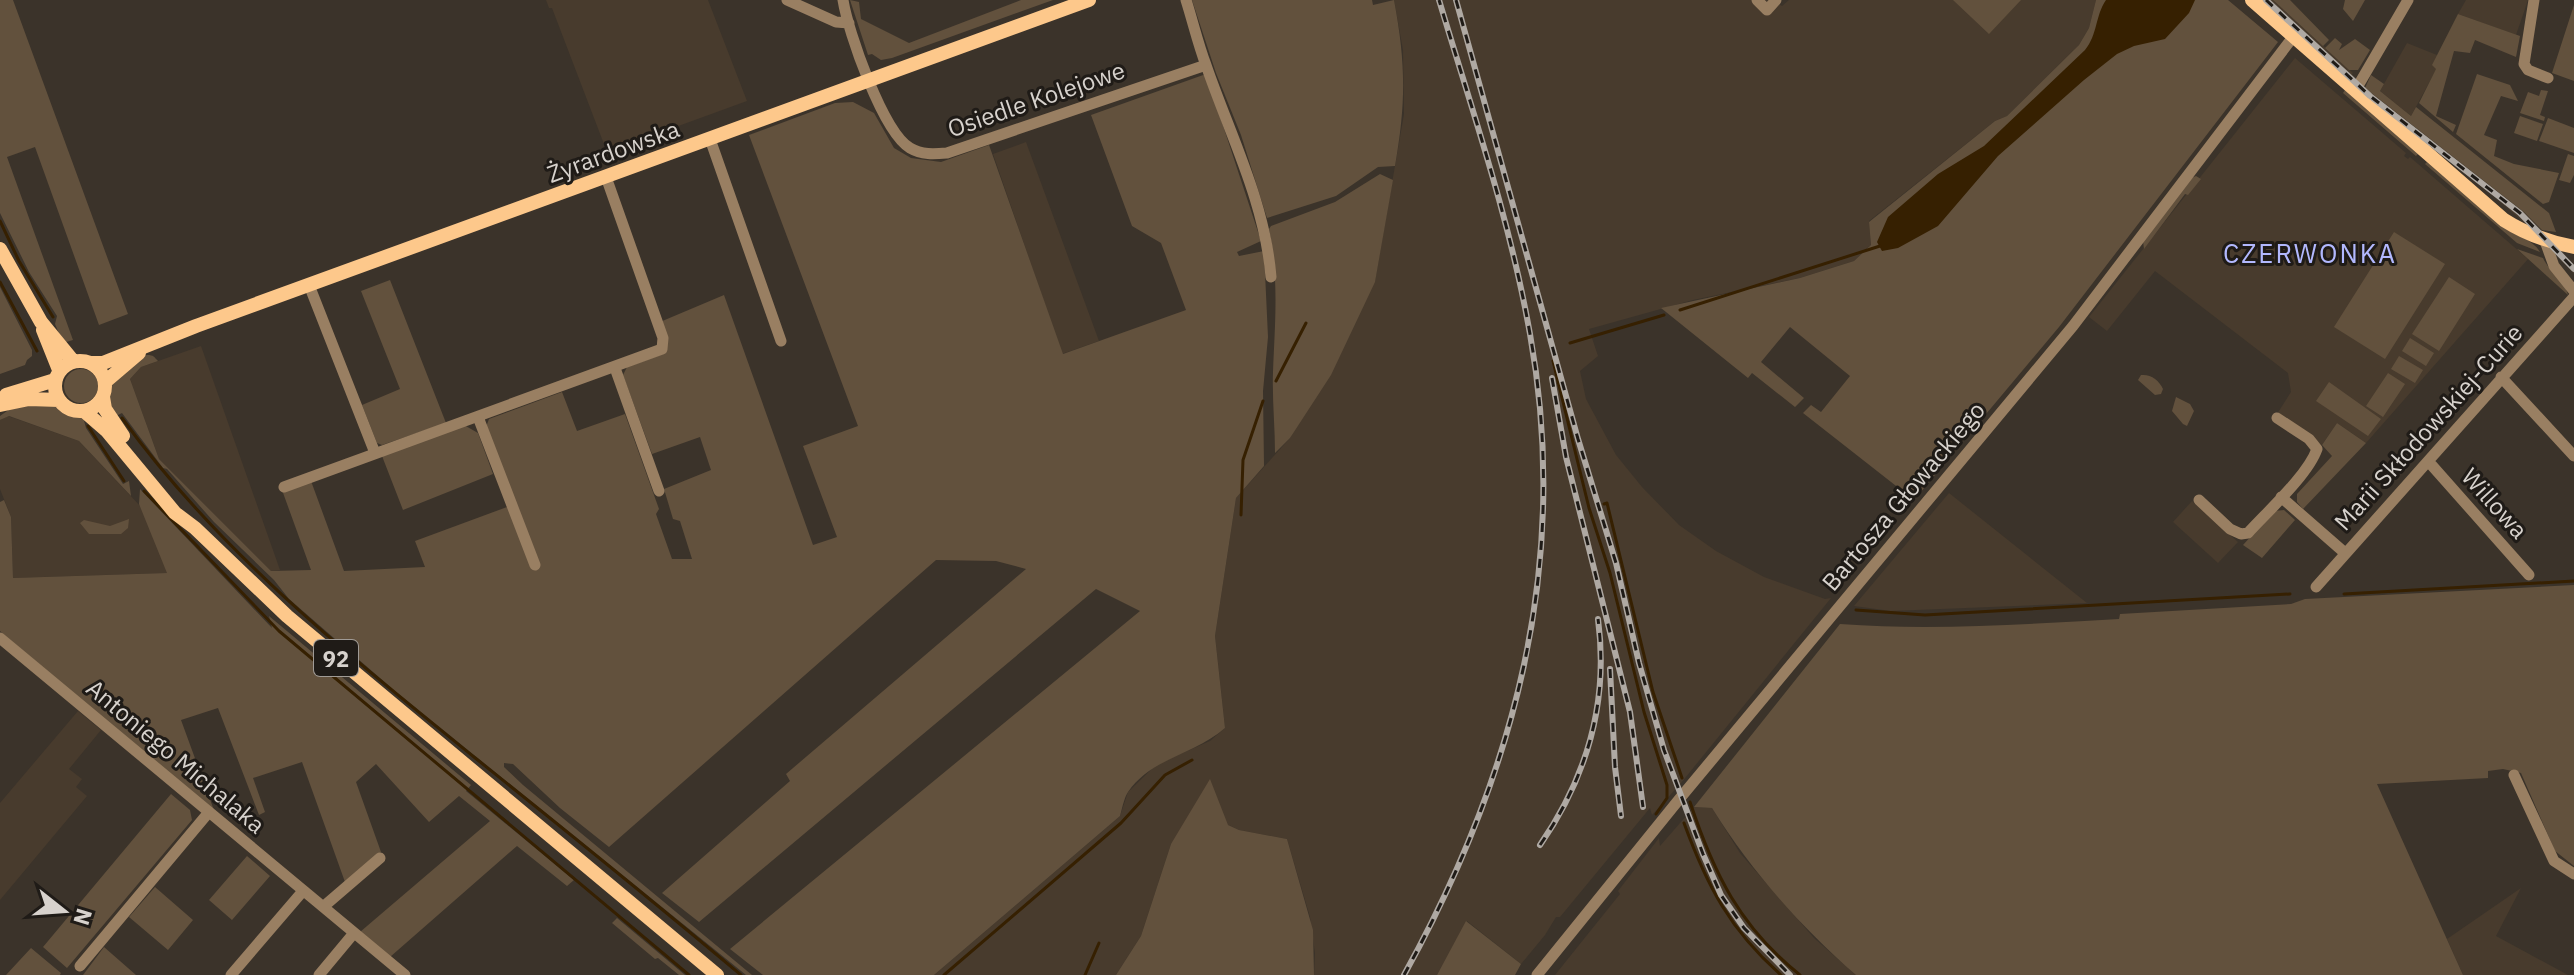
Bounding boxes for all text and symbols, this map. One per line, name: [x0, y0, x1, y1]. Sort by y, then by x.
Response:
street label: Osiedle Kolejowe: [943, 54, 1129, 144]
street label: Żyrardowska: [542, 112, 684, 190]
district label: CZERWONKA: [2223, 236, 2397, 270]
street label: Marii Skłodowskiej-Curie: [2327, 317, 2529, 537]
street label: Bartosza Głowackiego: [1814, 395, 1992, 597]
street label: Willowa: [2455, 461, 2535, 545]
road number: 92: [314, 640, 358, 676]
street label: Antoniego Michalaka: [80, 672, 272, 840]
north arrow: [24, 871, 104, 951]
text: N: [67, 905, 100, 929]

